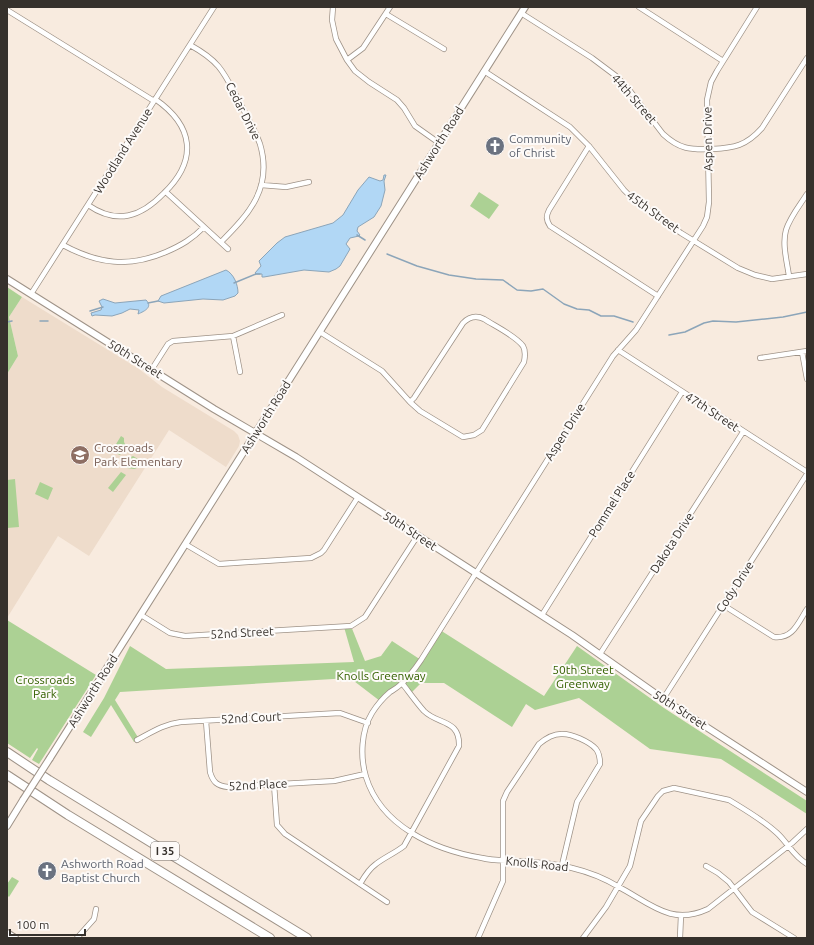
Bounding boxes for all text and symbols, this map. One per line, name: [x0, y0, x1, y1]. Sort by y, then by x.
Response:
street label: 44th Street: [609, 71, 660, 126]
street label: Cedar Drive: [223, 80, 263, 142]
street label: Ashworth Road: [411, 104, 466, 181]
street label: Woodland Avenue: [91, 106, 154, 196]
street label: Aspen Drive: [700, 107, 715, 172]
place label: Community of Christ: [509, 132, 571, 159]
church icon: Community of Christ: [484, 135, 506, 157]
street label: 45th Street: [625, 188, 682, 235]
street label: 50th Street: [106, 337, 165, 380]
street label: Ashworth Road: [238, 378, 293, 455]
street label: 47th Street: [683, 389, 742, 434]
street label: Aspen Drive: [542, 401, 587, 463]
place label: Crossroads Park Elementary: [94, 441, 183, 468]
school or university icon: Crossroads Park Elementary: [69, 444, 91, 466]
street label: Pommel Place: [586, 468, 637, 539]
street label: 50th Street: [381, 508, 440, 553]
street label: Dakota Drive: [647, 510, 696, 575]
street label: Cody Drive: [713, 559, 756, 615]
street label: 52nd Street: [210, 624, 274, 641]
street label: Ashworth Road: [65, 652, 120, 729]
park label: 50th Street Greenway: [552, 663, 614, 690]
park label: Knolls Greenway: [336, 669, 426, 682]
park label: Crossroads Park: [15, 673, 75, 700]
street label: 50th Street: [651, 687, 710, 732]
street label: 52nd Court: [220, 709, 282, 726]
street label: 52nd Place: [228, 776, 288, 793]
road number: I 35: [151, 842, 179, 860]
street label: Knolls Road: [505, 854, 569, 873]
place label: Ashworth Road Baptist Church: [61, 857, 144, 884]
church icon: Ashworth Road Baptist Church: [36, 860, 58, 882]
scale bar: [10, 911, 85, 937]
text: 100 m: [16, 918, 49, 931]

